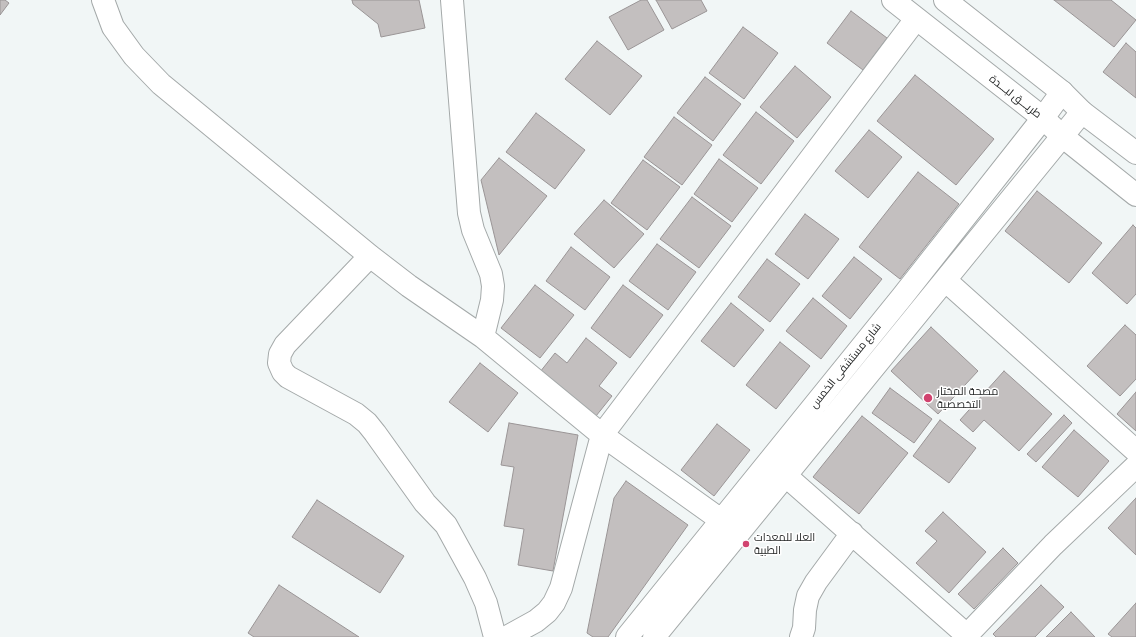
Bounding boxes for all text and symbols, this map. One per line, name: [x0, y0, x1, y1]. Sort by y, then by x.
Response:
street label: طريـــق لبـــدة: [986, 73, 1044, 121]
street label: شارع مستشفى الخمس: [808, 321, 884, 411]
place label: مصحة المختار التخصصية: [937, 385, 998, 411]
marker: مصحة المختار التخصصية: [922, 392, 934, 404]
place label: العلا للمعدات الطبية: [754, 531, 815, 557]
marker: العلا للمعدات الطبية: [741, 539, 751, 549]

